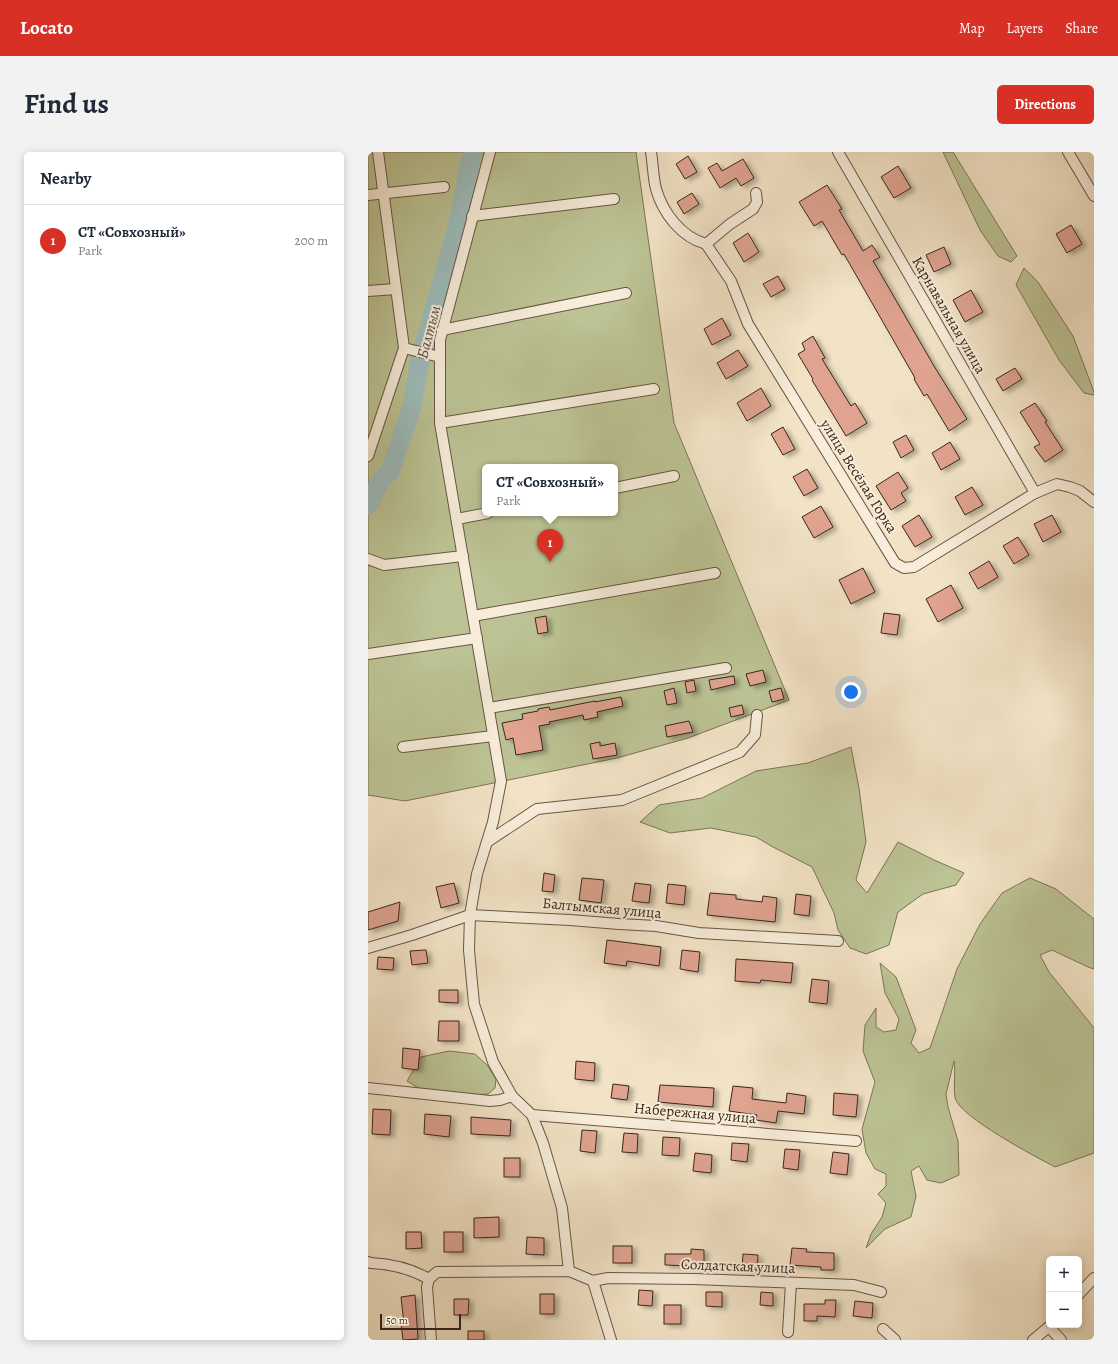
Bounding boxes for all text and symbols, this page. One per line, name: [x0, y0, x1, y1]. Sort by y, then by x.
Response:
text: Locato: [20, 15, 73, 41]
text: Map: [959, 19, 985, 38]
text: Layers: [1007, 19, 1043, 38]
text: Share: [1065, 19, 1098, 38]
text: Find us: [24, 85, 109, 123]
button: Directions: [997, 85, 1094, 124]
text: Nearby: [40, 167, 91, 190]
text: СТ «Совхозный»: [78, 222, 186, 242]
text: 1: [51, 232, 55, 249]
text: 200 m: [295, 232, 328, 249]
text: Park: [78, 242, 102, 259]
street label: Карнавальная улица: [907, 253, 991, 377]
water label: Балтым: [411, 303, 447, 361]
street label: улица Весёлая Горка: [815, 414, 902, 537]
popup: [482, 464, 618, 516]
text: СТ «Совхозный»: [496, 472, 604, 492]
text: Park: [496, 492, 520, 509]
pin: 1: [537, 529, 563, 562]
your location: [841, 682, 861, 702]
street label: Балтымская улица: [542, 893, 662, 923]
street label: Набережная улица: [633, 1098, 757, 1128]
street label: Солдатская улица: [680, 1254, 796, 1278]
map controls: [1046, 1256, 1082, 1328]
button: +: [1046, 1256, 1082, 1292]
button: −: [1046, 1292, 1082, 1328]
scale bar: [380, 1312, 461, 1331]
text: 50 m: [386, 1313, 408, 1328]

